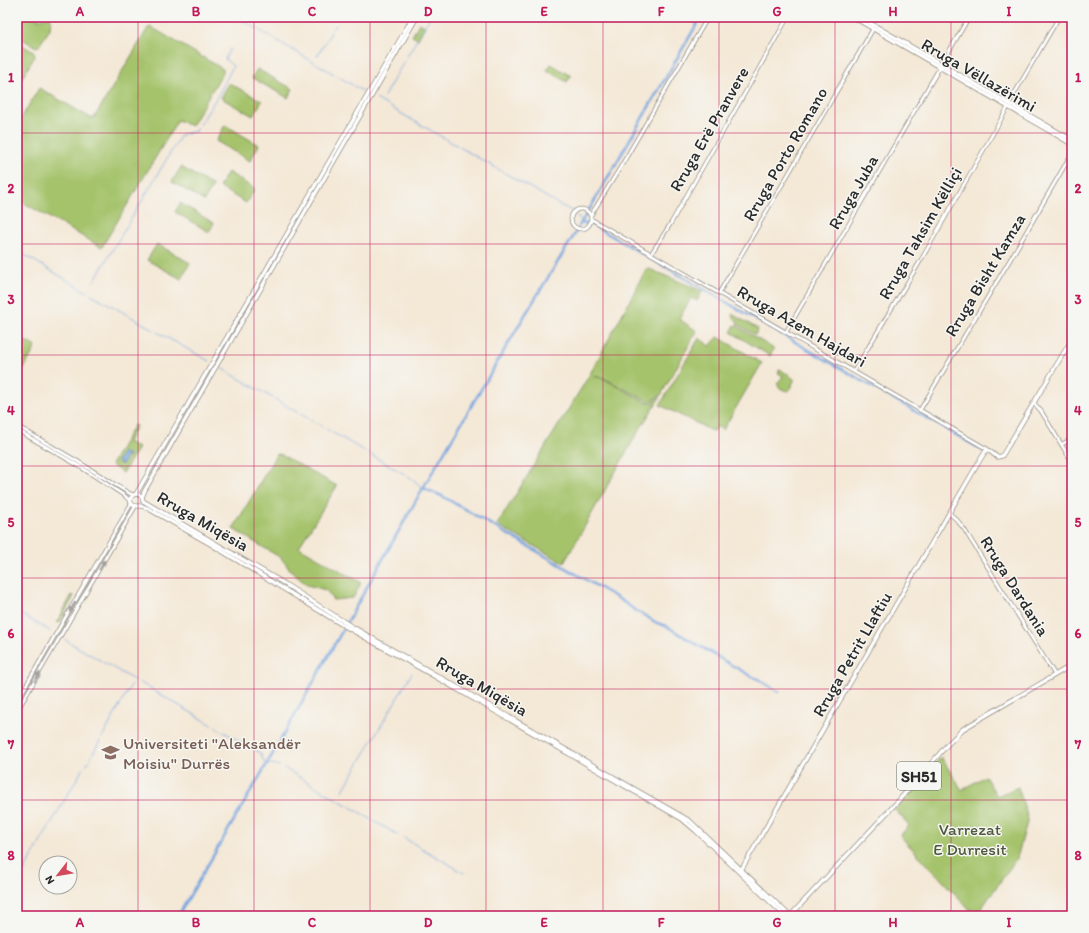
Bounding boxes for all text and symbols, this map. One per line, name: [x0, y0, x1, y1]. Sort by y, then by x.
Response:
text: A: [75, 4, 85, 19]
text: B: [192, 4, 201, 19]
text: C: [308, 4, 317, 19]
text: D: [424, 4, 433, 19]
text: E: [540, 4, 548, 19]
text: F: [658, 4, 665, 19]
text: G: [773, 4, 782, 19]
text: H: [889, 4, 898, 19]
text: I: [1007, 4, 1012, 19]
street label: Rruga Vëllazërimi: [918, 34, 1040, 116]
street label: Rruga Erë Pranvere: [665, 63, 753, 195]
text: 1: [8, 70, 14, 85]
text: 1: [1075, 70, 1081, 85]
street label: Rruga Porto Romano: [739, 84, 831, 224]
street label: Rruga Juba: [824, 151, 882, 233]
street label: Rruga Tahsim Këlliçi: [874, 163, 966, 303]
text: 2: [8, 181, 15, 196]
text: 2: [1075, 181, 1082, 196]
street label: Rruga Bisht Kamza: [940, 210, 1030, 340]
street label: Rruga Azem Hajdari: [734, 281, 870, 371]
text: 3: [7, 292, 15, 307]
text: 3: [1074, 292, 1082, 307]
text: 4: [7, 403, 15, 418]
text: 4: [1074, 403, 1082, 418]
street label: Rruga Miqësia: [154, 487, 252, 555]
text: 5: [8, 515, 15, 530]
text: 5: [1075, 515, 1082, 530]
street label: Rruga Dardania: [976, 532, 1054, 640]
one-way arrow: [98, 559, 105, 571]
street label: Rruga Petrit Llaftiu: [808, 588, 896, 720]
one-way arrow: [68, 601, 75, 613]
text: 6: [8, 626, 15, 641]
text: 6: [1075, 626, 1082, 641]
street label: Rruga Miqësia: [433, 652, 531, 720]
one-way arrow: [33, 671, 40, 683]
place label: Universiteti "Aleksandër Moisiu" Durrës: [123, 733, 301, 773]
text: 7: [7, 737, 15, 752]
text: 7: [1074, 737, 1082, 752]
school or university icon: Universiteti "Aleksandër Moisiu" Durrës: [100, 743, 120, 763]
road number: SH51: [897, 762, 941, 790]
park label: Varrezat E Durresit: [933, 819, 1007, 859]
text: 8: [7, 848, 15, 863]
text: 8: [1074, 848, 1082, 863]
north arrow: [38, 855, 78, 895]
text: N: [42, 873, 57, 886]
text: A: [75, 915, 85, 930]
text: B: [192, 915, 201, 930]
text: C: [308, 915, 317, 930]
text: D: [424, 915, 433, 930]
text: E: [540, 915, 548, 930]
text: F: [658, 915, 665, 930]
text: G: [773, 915, 782, 930]
text: H: [889, 915, 898, 930]
text: I: [1007, 915, 1012, 930]

